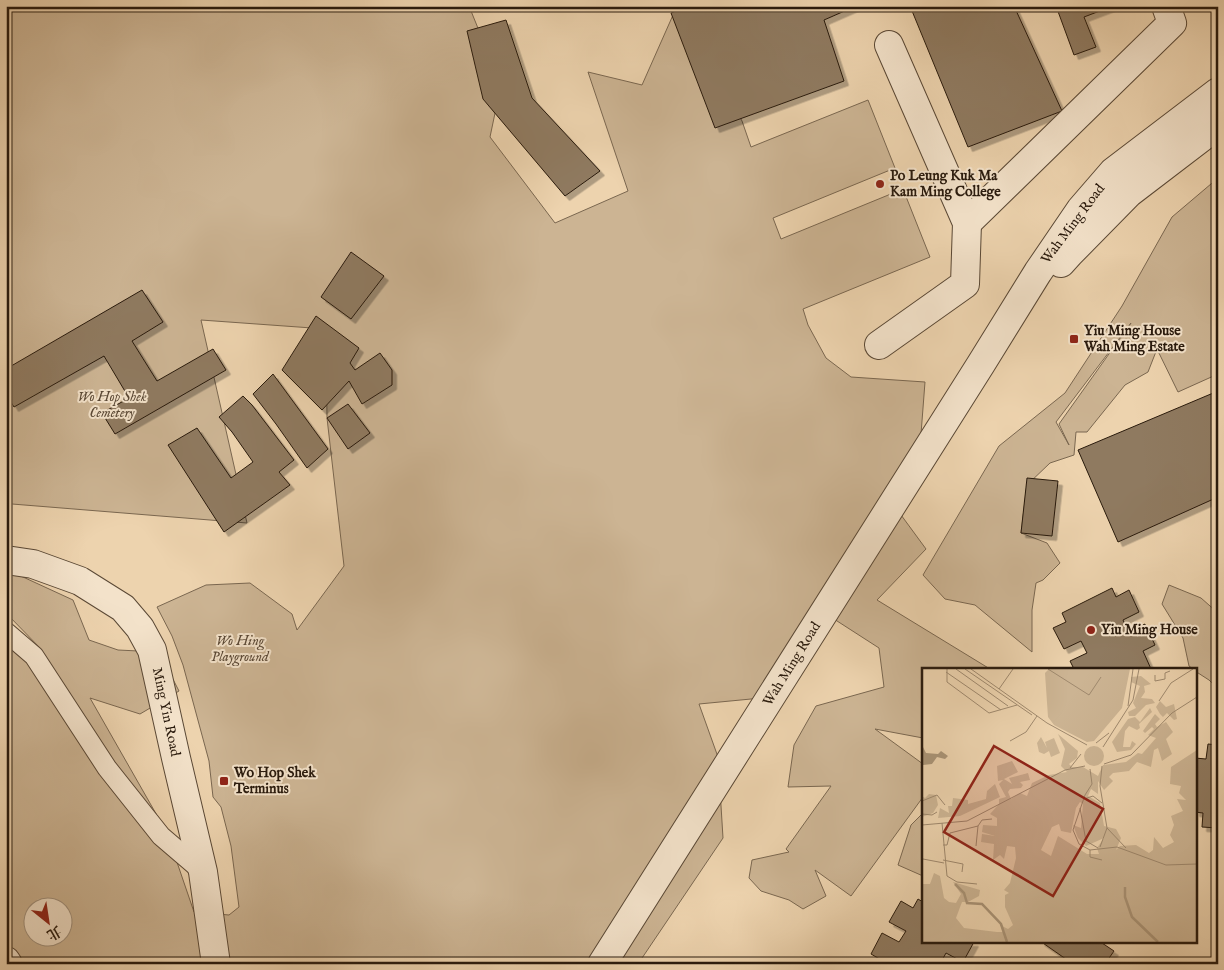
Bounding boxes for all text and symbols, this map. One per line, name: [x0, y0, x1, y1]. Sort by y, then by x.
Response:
place label: Po Leung Kuk Ma Kam Ming College: [890, 167, 1001, 201]
marker: Po Leung Kuk Ma Kam Ming College: [874, 178, 886, 190]
street label: Wah Ming Road: [1037, 180, 1109, 268]
place label: Yiu Ming House Wah Ming Estate: [1083, 322, 1185, 356]
marker: Yiu Ming House Wah Ming Estate: [1068, 333, 1080, 345]
park label: Wo Hop Shek Cemetery: [77, 388, 147, 422]
street label: Wah Ming Road: [759, 618, 825, 709]
place label: Yiu Ming House: [1101, 621, 1198, 639]
marker: Yiu Ming House: [1085, 624, 1097, 636]
park label: Wo Hing Playground: [211, 632, 270, 667]
street label: Ming Yin Road: [148, 666, 184, 759]
inset map: [922, 668, 1196, 942]
place label: Wo Hop Shek Terminus: [233, 764, 316, 798]
marker: Wo Hop Shek Terminus: [218, 775, 230, 787]
north arrow: [22, 898, 72, 948]
text: 北: [43, 921, 65, 944]

